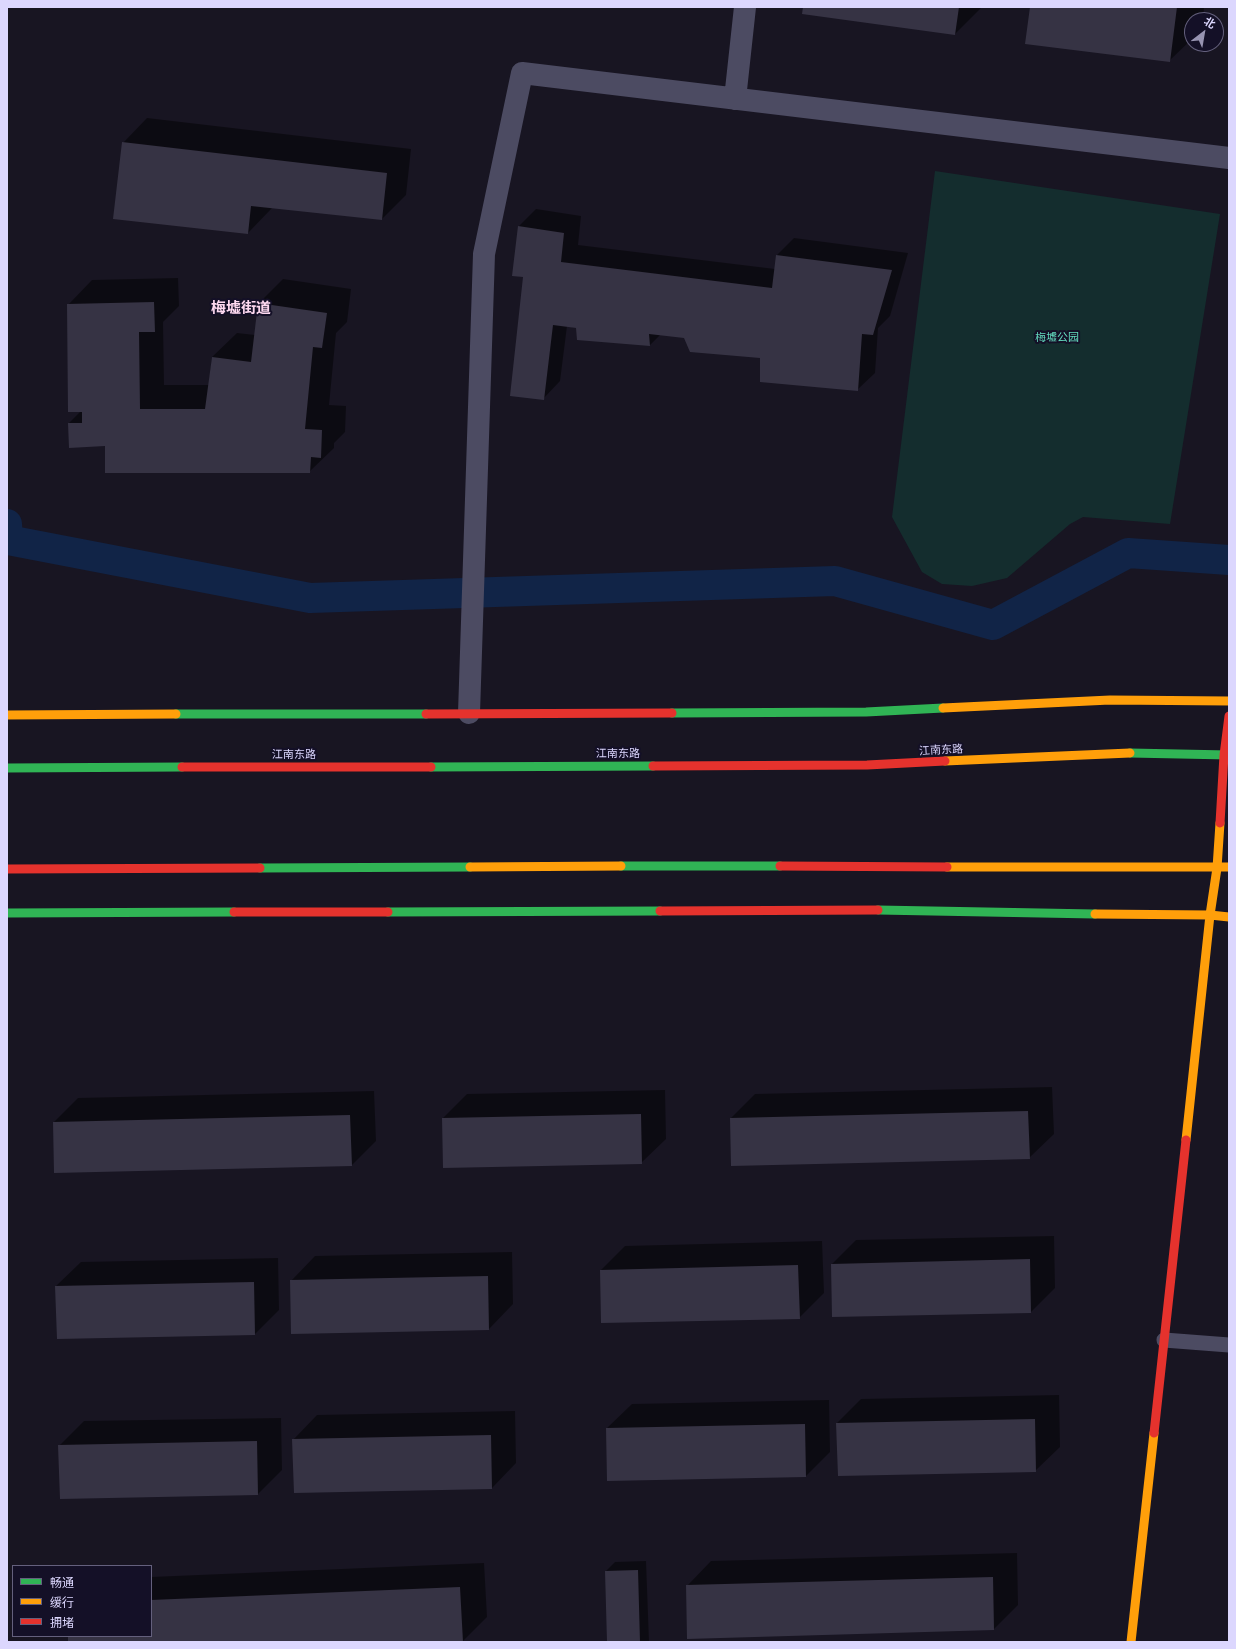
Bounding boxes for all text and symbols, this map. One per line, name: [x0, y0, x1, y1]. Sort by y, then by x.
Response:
north arrow: [1184, 12, 1224, 52]
text: 北: [1202, 14, 1218, 31]
district label: 梅墟街道: [211, 299, 271, 317]
park label: 梅墟公园: [1035, 331, 1079, 345]
street label: 江南东路: [919, 742, 963, 758]
street label: 江南东路: [596, 747, 640, 761]
street label: 江南东路: [272, 748, 316, 762]
legend: [12, 1565, 152, 1637]
text: 畅通: [50, 1575, 74, 1590]
text: 缓行: [50, 1595, 74, 1610]
text: 拥堵: [50, 1615, 74, 1630]

